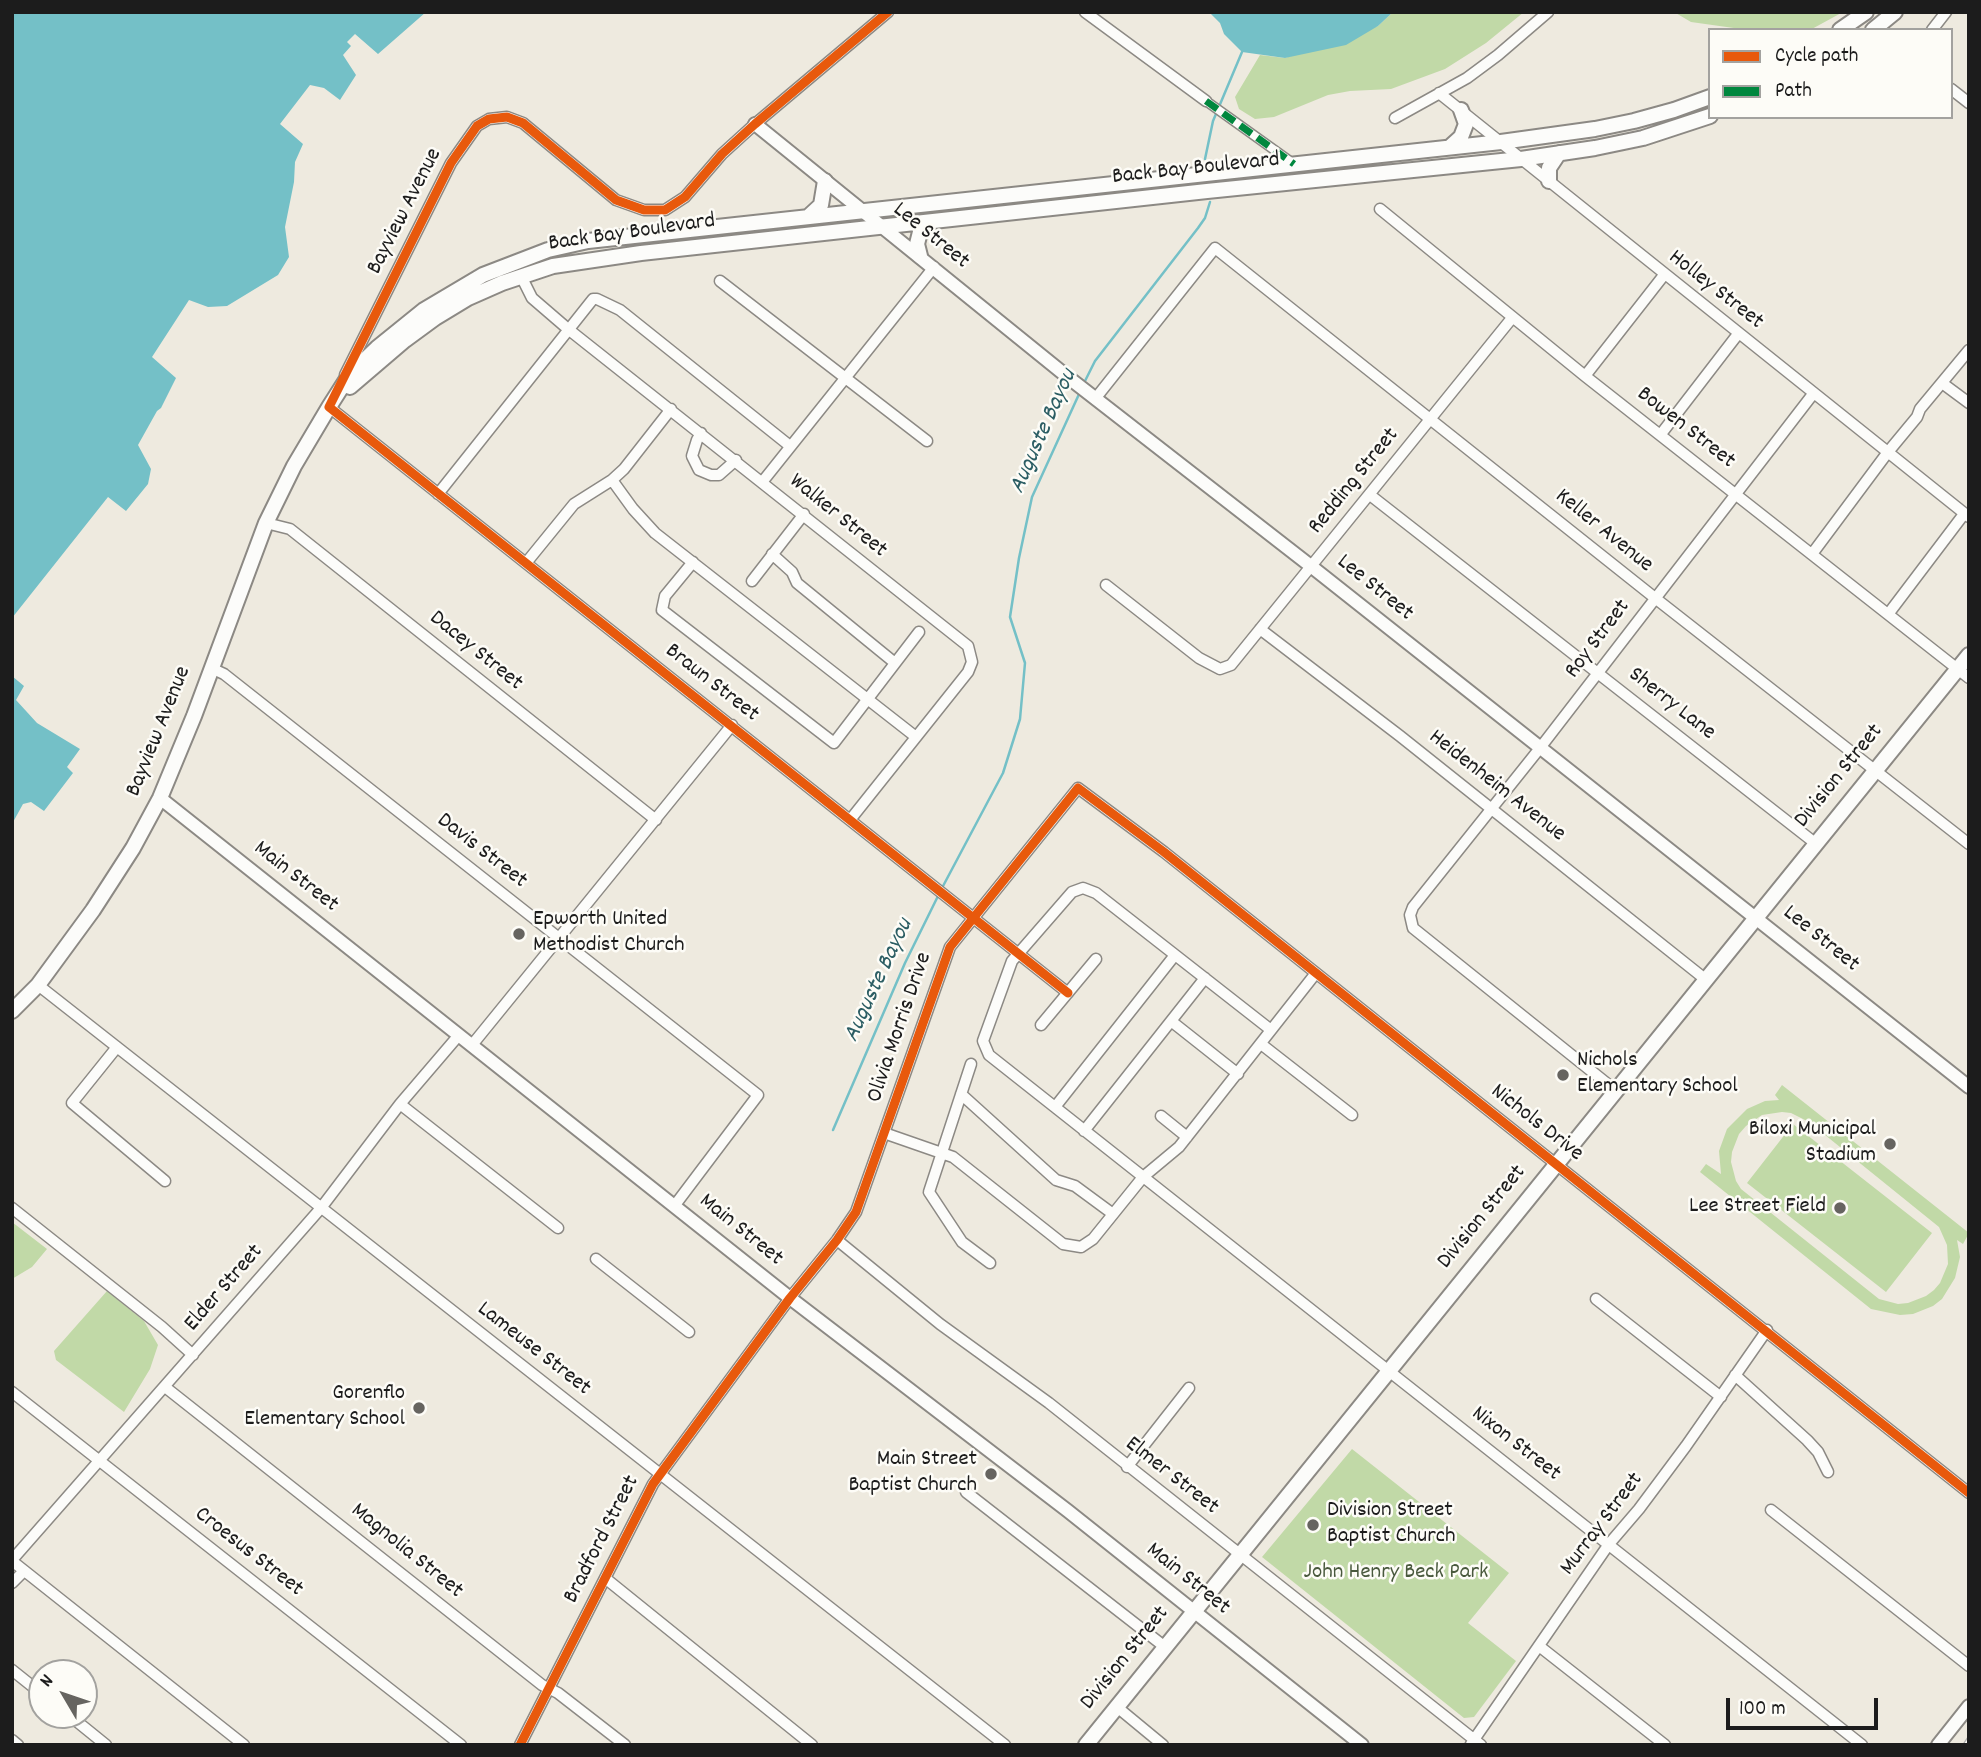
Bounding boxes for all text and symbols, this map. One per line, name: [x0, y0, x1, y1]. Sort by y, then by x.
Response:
legend: [1708, 28, 1953, 119]
text: Cycle path: [1775, 42, 1858, 72]
text: Path: [1775, 77, 1812, 107]
street label: Bayview Avenue: [362, 144, 450, 280]
street label: Back Bay Boulevard: [1111, 147, 1281, 193]
street label: Lee Street: [886, 198, 974, 276]
street label: Back Bay Boulevard: [547, 209, 717, 259]
street label: Holley Street: [1662, 245, 1768, 337]
water label: Auguste Bayou: [1005, 366, 1085, 498]
street label: Bowen Street: [1630, 382, 1740, 476]
street label: Redding Street: [1304, 423, 1406, 541]
street label: Walker Street: [782, 469, 892, 565]
street label: Keller Avenue: [1548, 484, 1658, 580]
street label: Lee Street: [1330, 550, 1418, 628]
street label: Roy Street: [1560, 595, 1638, 685]
street label: Dacey Street: [423, 606, 527, 698]
street label: Braun Street: [658, 639, 764, 729]
street label: Sherry Lane: [1622, 662, 1720, 748]
street label: Bayview Avenue: [121, 663, 199, 801]
street label: Division Street: [1790, 719, 1890, 835]
street label: Heidenheim Avenue: [1422, 725, 1570, 849]
street label: Davis Street: [430, 808, 532, 896]
street label: Main Street: [247, 836, 343, 920]
street label: Lee Street: [1776, 901, 1864, 979]
place label: Epworth United Methodist Church: [533, 907, 684, 961]
water label: Auguste Bayou: [839, 915, 921, 1047]
marker: Epworth United Methodist Church: [511, 926, 527, 942]
street label: Olivia Morris Drive: [862, 949, 940, 1107]
place label: Nichols Elementary School: [1577, 1048, 1738, 1102]
marker: Nichols Elementary School: [1555, 1067, 1571, 1083]
street label: Nichols Drive: [1484, 1079, 1588, 1169]
place label: Biloxi Municipal Stadium: [1749, 1117, 1876, 1171]
marker: Biloxi Municipal Stadium: [1882, 1136, 1898, 1152]
street label: Division Street: [1433, 1160, 1533, 1276]
street label: Main Street: [692, 1189, 788, 1273]
place label: Lee Street Field: [1689, 1194, 1826, 1222]
marker: Lee Street Field: [1832, 1200, 1848, 1216]
street label: Elder Street: [180, 1240, 270, 1338]
street label: Lameuse Street: [471, 1297, 595, 1403]
place label: Gorenflo Elementary School: [244, 1381, 405, 1435]
marker: Gorenflo Elementary School: [411, 1400, 427, 1416]
street label: Nixon Street: [1465, 1401, 1565, 1489]
street label: Elmer Street: [1119, 1432, 1223, 1522]
place label: Main Street Baptist Church: [848, 1447, 977, 1501]
marker: Main Street Baptist Church: [983, 1466, 999, 1482]
street label: Murray Street: [1555, 1468, 1651, 1582]
street label: Bradford Street: [559, 1471, 647, 1609]
street label: Magnolia Street: [344, 1498, 468, 1606]
place label: Division Street Baptist Church: [1327, 1498, 1456, 1552]
street label: Croesus Street: [188, 1502, 308, 1604]
marker: Division Street Baptist Church: [1305, 1517, 1321, 1533]
street label: Main Street: [1139, 1538, 1235, 1622]
park label: John Henry Beck Park: [1304, 1560, 1488, 1588]
street label: Division Street: [1076, 1601, 1176, 1717]
north arrow: [28, 1659, 98, 1729]
text: N: [34, 1670, 61, 1694]
scale bar: [1729, 1684, 1881, 1728]
text: 100 m: [1739, 1695, 1786, 1725]

